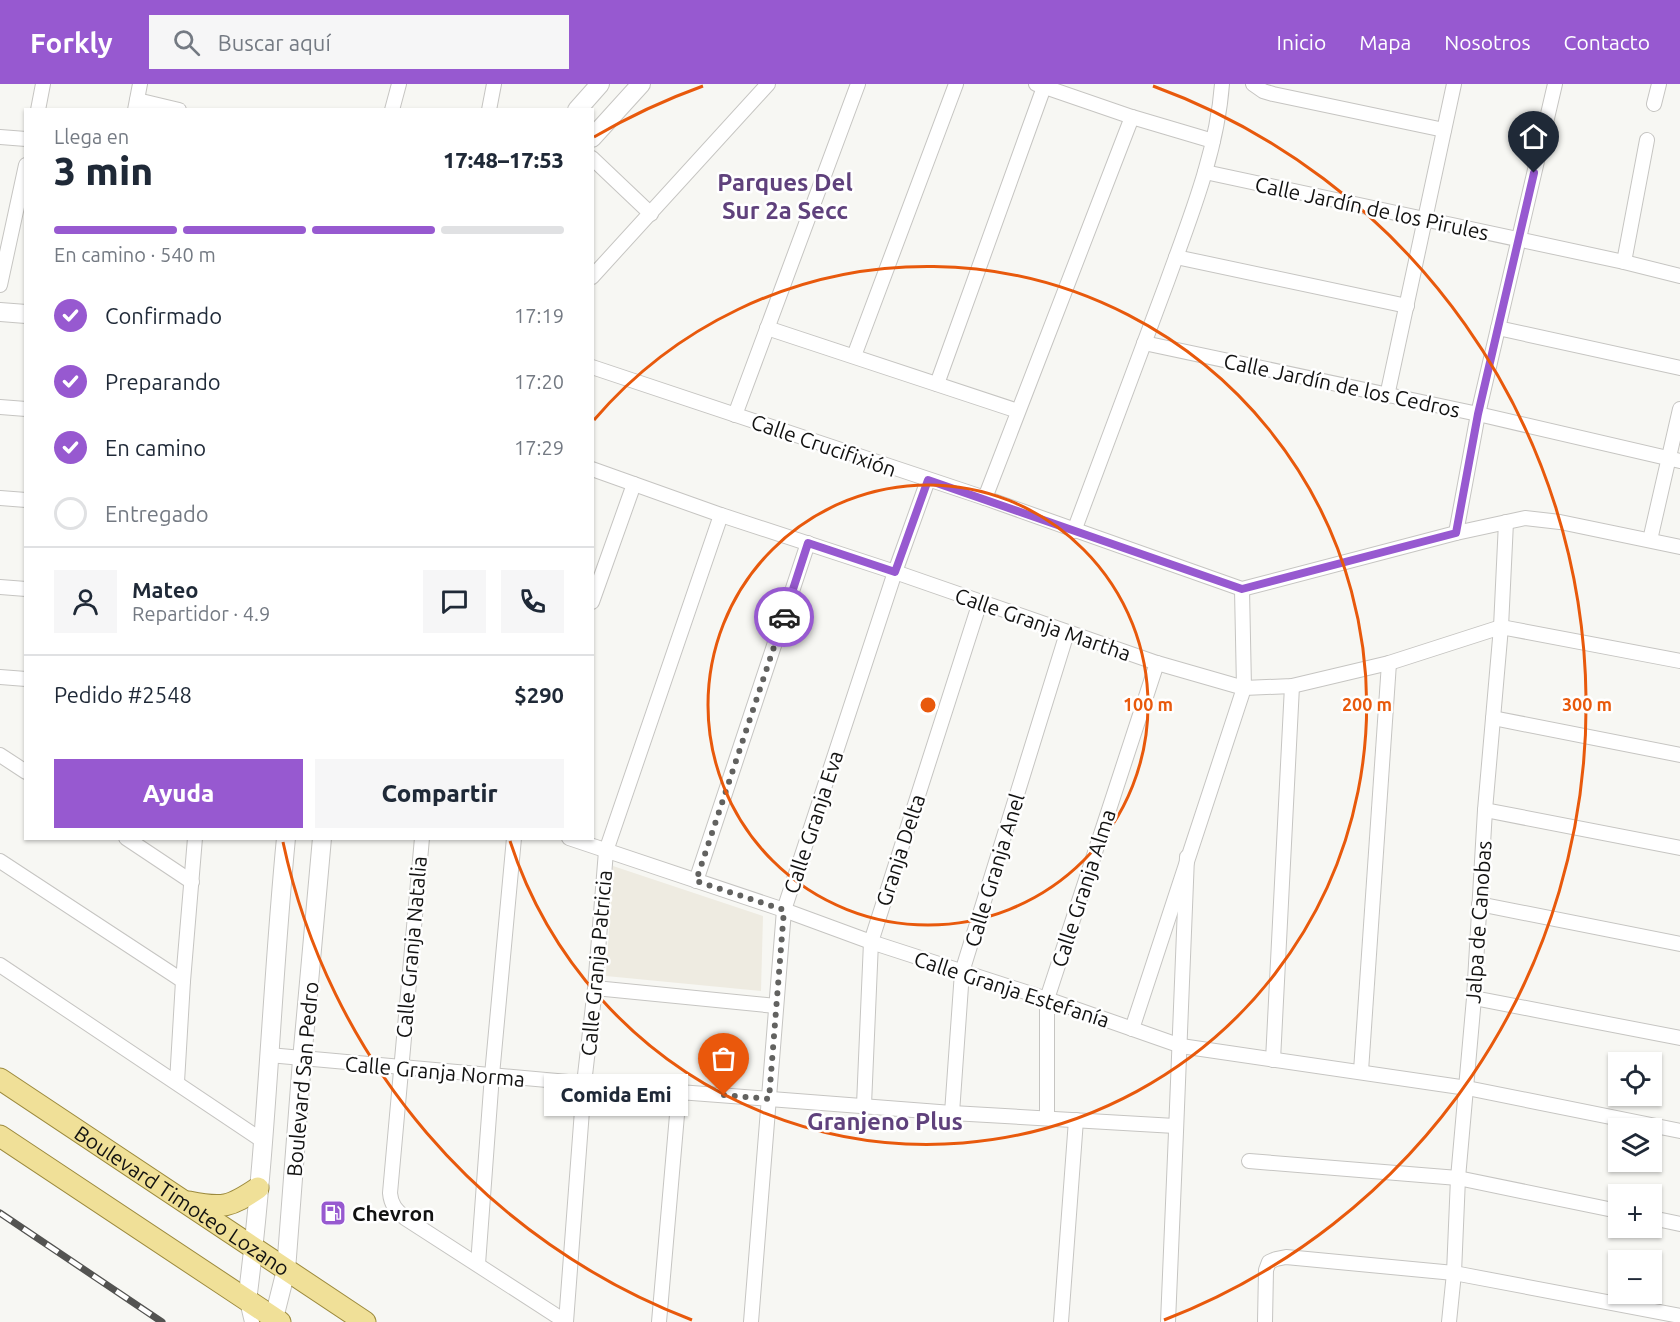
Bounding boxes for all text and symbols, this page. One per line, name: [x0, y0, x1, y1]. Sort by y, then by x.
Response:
search box: [149, 15, 569, 69]
icon: search: [170, 26, 203, 59]
text: Forkly: [30, 27, 113, 58]
text: Buscar aquí: [218, 30, 331, 55]
text: Inicio: [1277, 30, 1326, 54]
text: Mapa: [1359, 30, 1411, 54]
text: Nosotros: [1444, 30, 1531, 54]
text: Contacto: [1564, 30, 1650, 54]
pin: [1508, 111, 1559, 173]
icon: home: [1517, 120, 1550, 153]
text: Llega en: [54, 125, 129, 148]
text: 17:48–17:53: [443, 147, 564, 172]
text: 3 min: [54, 149, 153, 192]
district label: Parques Del Sur 2a Secc: [717, 169, 853, 224]
street label: Calle Jardín de los Pirules: [1253, 171, 1491, 245]
text: En camino · 540 m: [54, 243, 216, 266]
icon: check: [54, 299, 87, 332]
text: Confirmado: [105, 303, 222, 328]
text: 17:19: [514, 304, 564, 327]
street label: Calle Jardín de los Cedros: [1222, 348, 1462, 422]
icon: check: [54, 365, 87, 398]
text: Preparando: [105, 369, 221, 394]
text: 17:20: [514, 370, 564, 393]
street label: Calle Crucifixión: [748, 409, 900, 481]
icon: check: [54, 431, 87, 464]
text: En camino: [105, 435, 206, 460]
text: 17:29: [514, 436, 564, 459]
text: Entregado: [105, 501, 209, 526]
button: person: [54, 570, 117, 633]
button: chat: [423, 570, 486, 633]
button: phone: [501, 570, 564, 633]
text: Mateo: [132, 577, 199, 602]
street label: Calle Granja Martha: [952, 583, 1134, 665]
courier: [754, 587, 814, 647]
icon: car: [768, 601, 801, 634]
text: Repartidor · 4.9: [132, 602, 270, 625]
text: Pedido #2548: [54, 682, 192, 707]
text: $290: [514, 682, 564, 707]
text: 100 m: [1123, 694, 1173, 714]
text: 200 m: [1342, 694, 1392, 714]
text: 300 m: [1562, 694, 1612, 714]
centre of rings: [918, 695, 938, 715]
street label: Calle Granja Eva: [779, 747, 847, 897]
button: Ayuda: [54, 759, 303, 828]
button: Compartir: [315, 759, 564, 828]
street label: Calle Granja Anel: [959, 790, 1029, 950]
street label: Granja Delta: [871, 791, 929, 909]
street label: Calle Granja Alma: [1046, 806, 1120, 970]
street label: Jalpa de Canobas: [1460, 840, 1496, 1004]
street label: Calle Granja Natalia: [391, 855, 431, 1039]
street label: Calle Granja Patricia: [576, 869, 616, 1057]
street label: Calle Granja Estefanía: [911, 946, 1113, 1032]
street label: Boulevard San Pedro: [282, 981, 322, 1177]
pin: [698, 1033, 749, 1095]
icon: bag: [707, 1042, 740, 1075]
street label: Calle Granja Norma: [344, 1051, 526, 1091]
map controls: [1608, 1052, 1662, 1304]
button: locate: [1608, 1052, 1662, 1106]
callout: Comida Emi: [544, 1074, 688, 1116]
text: Comida Emi: [561, 1083, 671, 1106]
district label: Granjeno Plus: [807, 1108, 963, 1135]
button: layers: [1608, 1118, 1662, 1172]
street label: Boulevard Timoteo Lozano: [70, 1120, 294, 1280]
button: +: [1608, 1184, 1662, 1238]
fuel station icon: Chevron: [318, 1198, 348, 1228]
place label: Chevron: [352, 1201, 434, 1225]
button: −: [1608, 1250, 1662, 1304]

